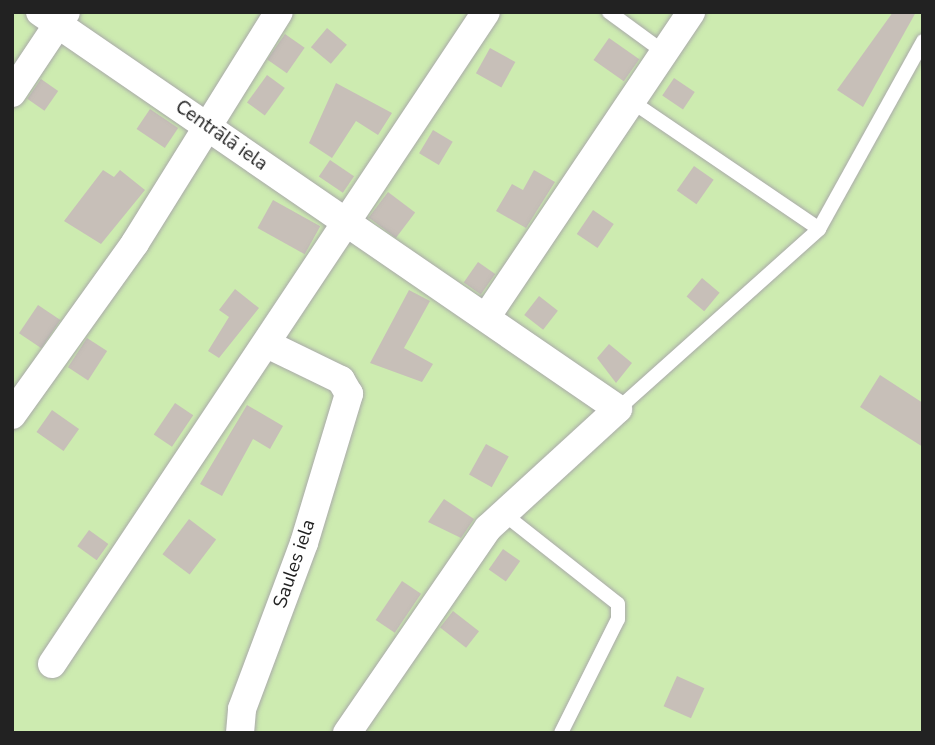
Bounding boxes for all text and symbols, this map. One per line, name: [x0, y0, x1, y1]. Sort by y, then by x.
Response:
street label: Centrālā iela: [171, 96, 271, 176]
street label: Saules iela: [269, 517, 321, 611]

